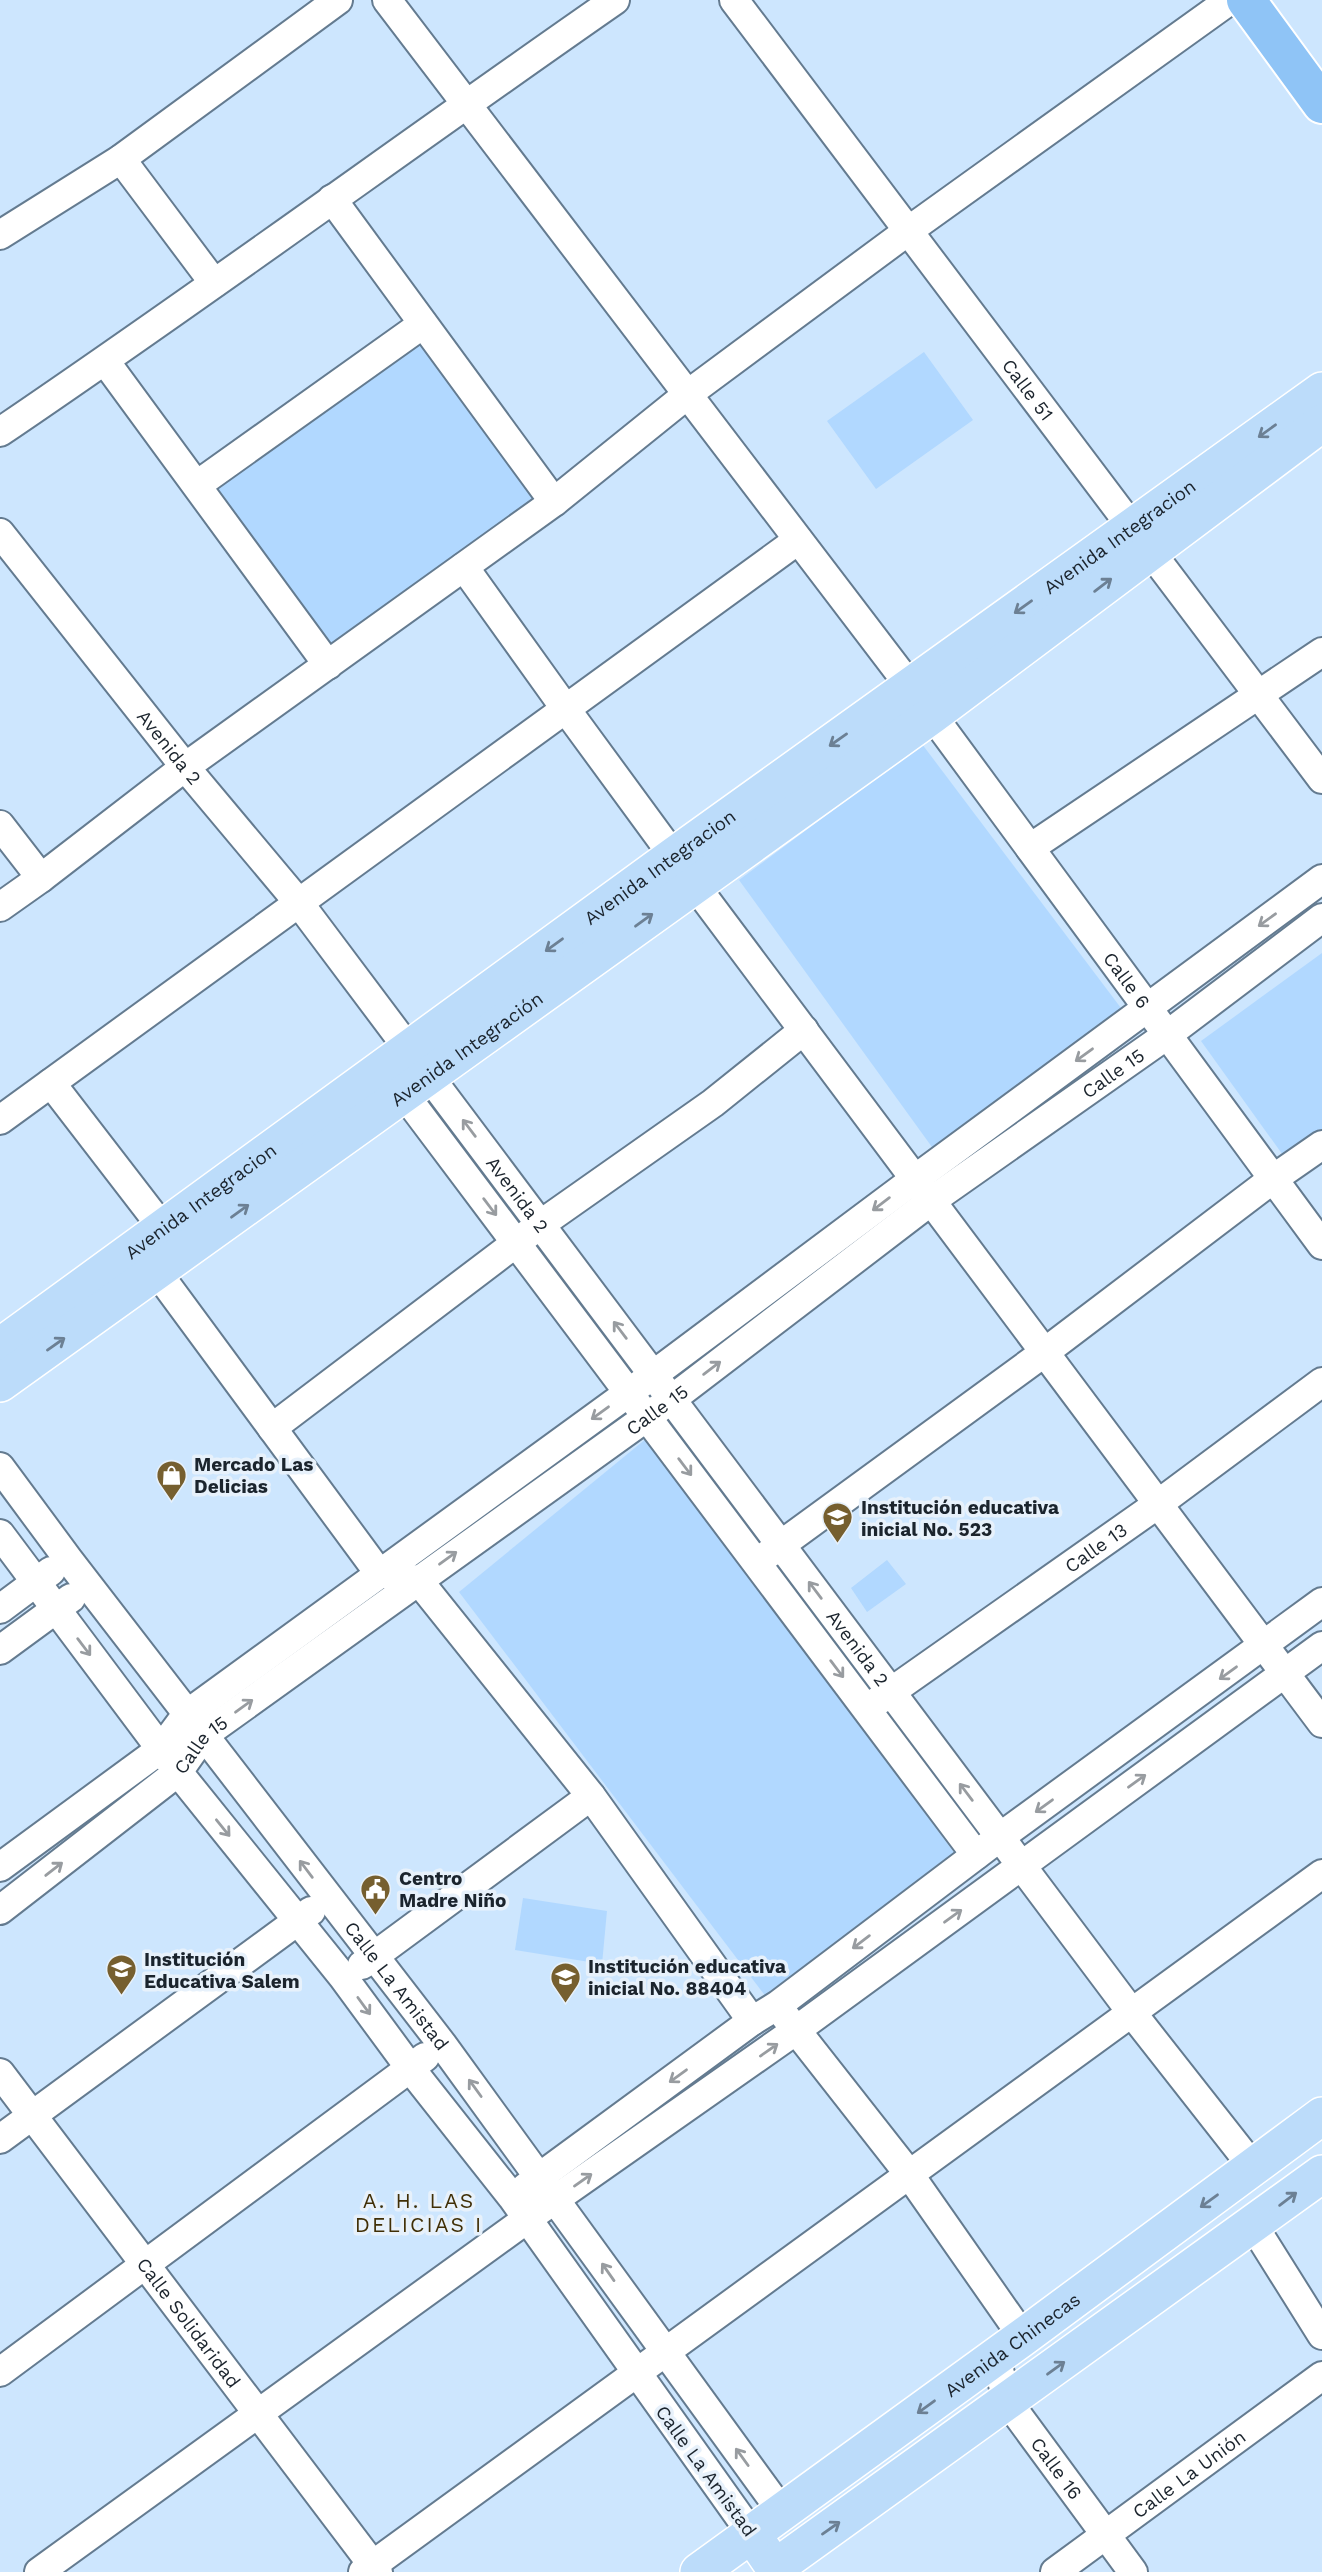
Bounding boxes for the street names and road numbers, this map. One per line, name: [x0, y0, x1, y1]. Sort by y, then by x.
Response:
street label: Calle 51: [997, 354, 1059, 425]
street label: Avenida Integracion: [1039, 474, 1200, 599]
street label: Avenida 2: [133, 705, 206, 789]
street label: Avenida Integracion: [579, 804, 740, 929]
street label: Calle 6: [1099, 947, 1155, 1013]
street label: Avenida Integración: [386, 986, 547, 1111]
street label: Calle 15: [1077, 1043, 1149, 1103]
street label: Avenida Integracion: [120, 1138, 281, 1264]
street label: Avenida 2: [482, 1152, 554, 1237]
street label: Calle 15: [621, 1380, 692, 1440]
street label: Calle 13: [1060, 1518, 1132, 1578]
street label: Avenida 2: [822, 1605, 894, 1690]
street label: Calle 15: [169, 1710, 232, 1778]
street label: Calle La Amistad: [340, 1916, 454, 2055]
street label: Calle Solidaridad: [132, 2253, 246, 2392]
street label: Avenida Chinecas: [940, 2287, 1084, 2402]
street label: Calle La Amistad: [651, 2401, 761, 2541]
street label: Calle La Unión: [1128, 2425, 1250, 2523]
street label: Calle 16: [1026, 2433, 1087, 2504]

